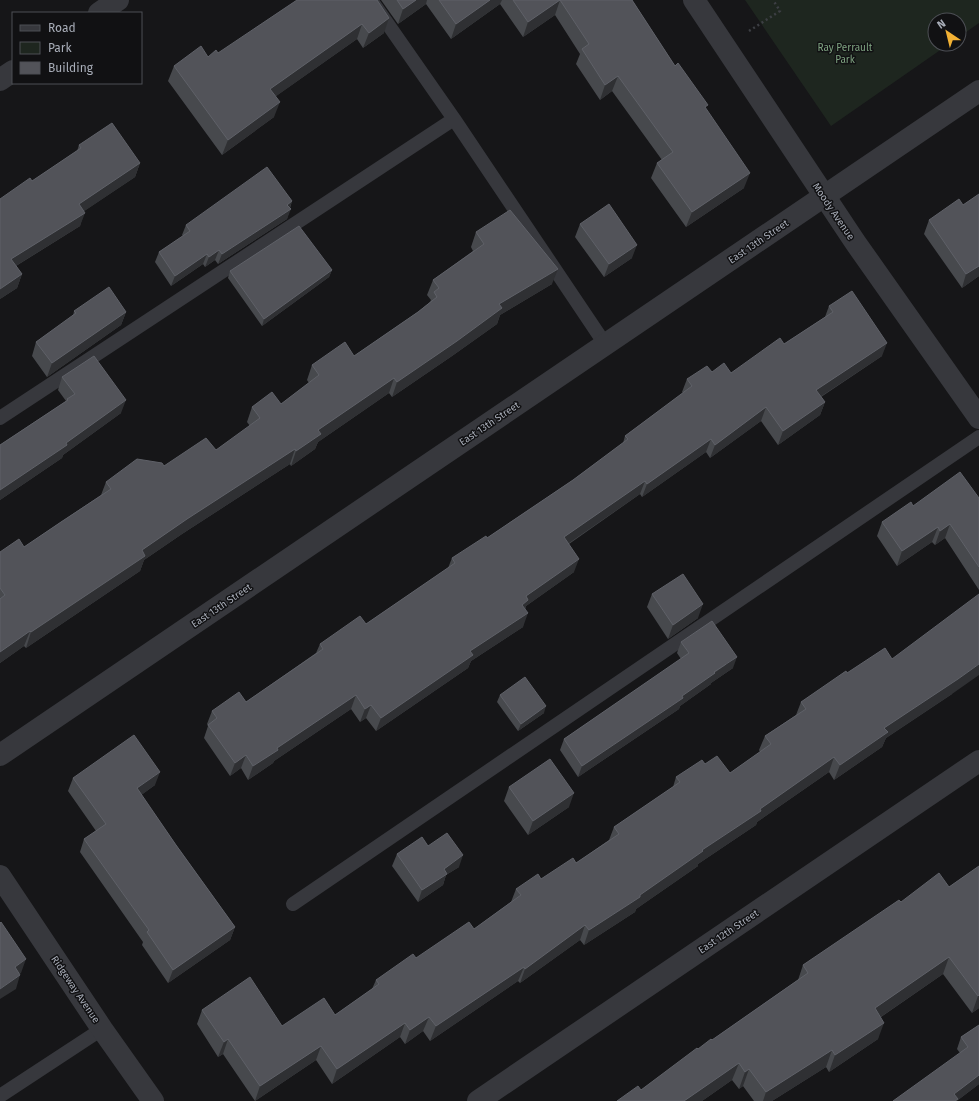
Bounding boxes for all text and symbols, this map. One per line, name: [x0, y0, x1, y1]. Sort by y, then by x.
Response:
legend: [12, 12, 142, 84]
north arrow: [927, 12, 967, 52]
text: N: [935, 17, 948, 32]
text: Road: [48, 21, 76, 35]
text: Park: [48, 41, 72, 55]
park label: Ray Perrault Park: [818, 42, 873, 66]
text: Building: [48, 61, 94, 75]
street label: Moody Avenue: [810, 181, 857, 242]
street label: East 13th Street: [726, 217, 791, 266]
street label: East 13th Street: [457, 399, 522, 448]
street label: East 13th Street: [189, 581, 254, 630]
street label: East 12th Street: [696, 907, 761, 956]
street label: Ridgeway Avenue: [48, 954, 102, 1025]

